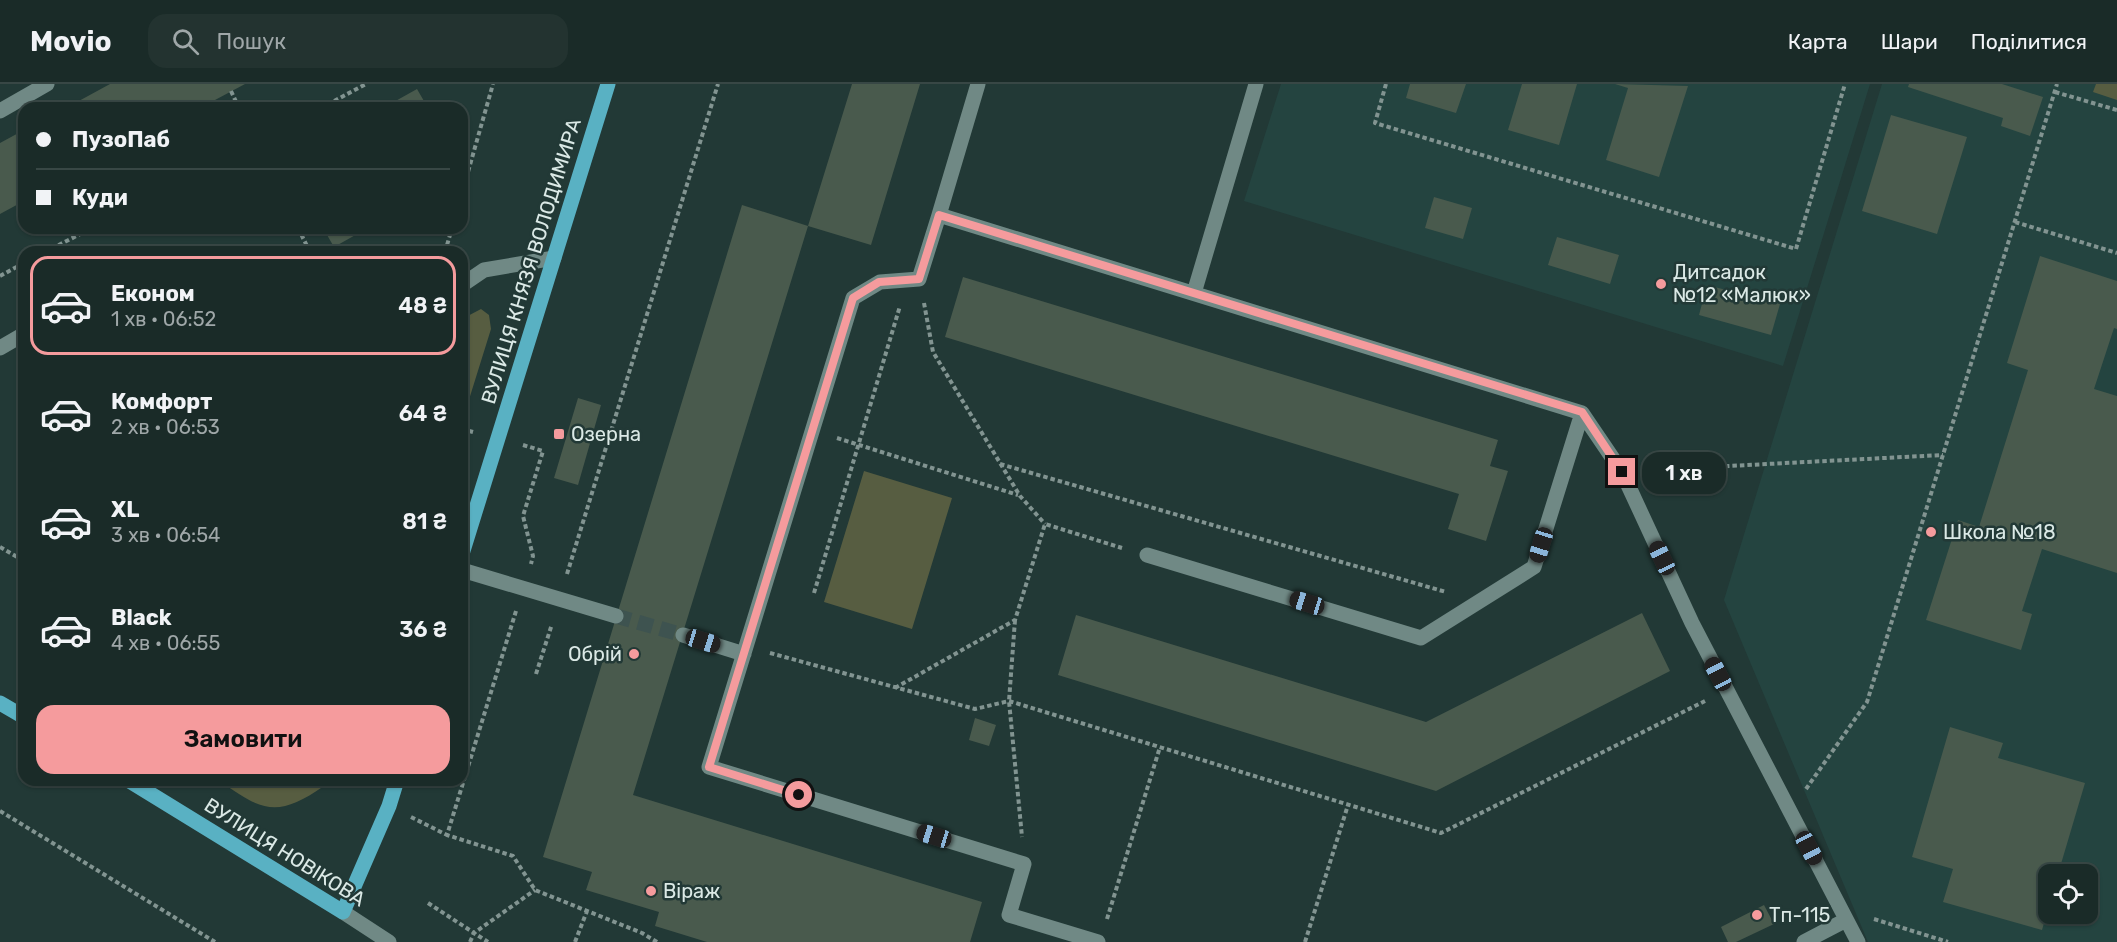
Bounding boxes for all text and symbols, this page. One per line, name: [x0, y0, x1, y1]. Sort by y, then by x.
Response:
search box: [148, 14, 568, 68]
text: Movio: [30, 25, 112, 58]
icon: search: [169, 25, 202, 58]
text: Пошук: [217, 28, 286, 55]
text: Карта: [1788, 29, 1848, 54]
text: Шари: [1881, 29, 1938, 54]
text: Поділитися: [1971, 29, 2087, 54]
street label: ВУЛИЦЯ КНЯЗЯ ВОЛОДИМИРА: [476, 115, 586, 407]
text: ПузоПаб: [72, 126, 170, 153]
text: Куди: [72, 184, 128, 211]
place label: Дитсадок №12 «Малюк»: [1673, 260, 1811, 307]
marker: Дитсадок №12 «Малюк»: [1654, 277, 1668, 291]
icon: car: [39, 279, 93, 333]
text: Економ: [111, 280, 195, 307]
text: 48 ₴: [398, 292, 447, 319]
text: 1 хв · 06:52: [111, 307, 216, 331]
icon: car: [39, 387, 93, 441]
text: Комфорт: [111, 388, 212, 415]
text: 64 ₴: [399, 400, 447, 427]
text: 2 хв · 06:53: [111, 415, 220, 439]
place label: Озерна: [571, 422, 641, 446]
marker: Озерна: [552, 427, 566, 441]
callout: 1 хв: [1643, 451, 1727, 493]
route end: [1608, 458, 1635, 485]
text: 1 хв: [1665, 461, 1703, 485]
icon: car: [39, 495, 93, 549]
text: XL: [111, 496, 139, 523]
text: 81 ₴: [402, 508, 447, 535]
place label: Школа №18: [1943, 520, 2056, 544]
text: 3 хв · 06:54: [111, 523, 221, 547]
car: [1527, 525, 1555, 565]
marker: Школа №18: [1924, 525, 1938, 539]
car: [1646, 538, 1678, 578]
car: [1287, 589, 1327, 617]
icon: car: [39, 603, 93, 657]
text: Black: [111, 604, 172, 631]
text: 36 ₴: [399, 616, 447, 643]
car: [683, 627, 723, 655]
text: 4 хв · 06:55: [111, 631, 220, 655]
place label: Обрiй: [568, 642, 622, 666]
marker: Обрiй: [627, 647, 641, 661]
car: [1702, 654, 1734, 694]
button: Замовити: [36, 705, 450, 774]
route start: [785, 781, 812, 808]
street label: ВУЛИЦЯ НОВІКОВА: [200, 793, 370, 911]
car: [914, 822, 954, 850]
car: [1793, 828, 1825, 868]
map controls: [2038, 864, 2098, 924]
button: locate: [2038, 864, 2098, 924]
place label: Віраж: [663, 879, 720, 903]
marker: Віраж: [644, 884, 658, 898]
place label: Тп-115: [1769, 903, 1830, 927]
marker: Тп-115: [1750, 908, 1764, 922]

